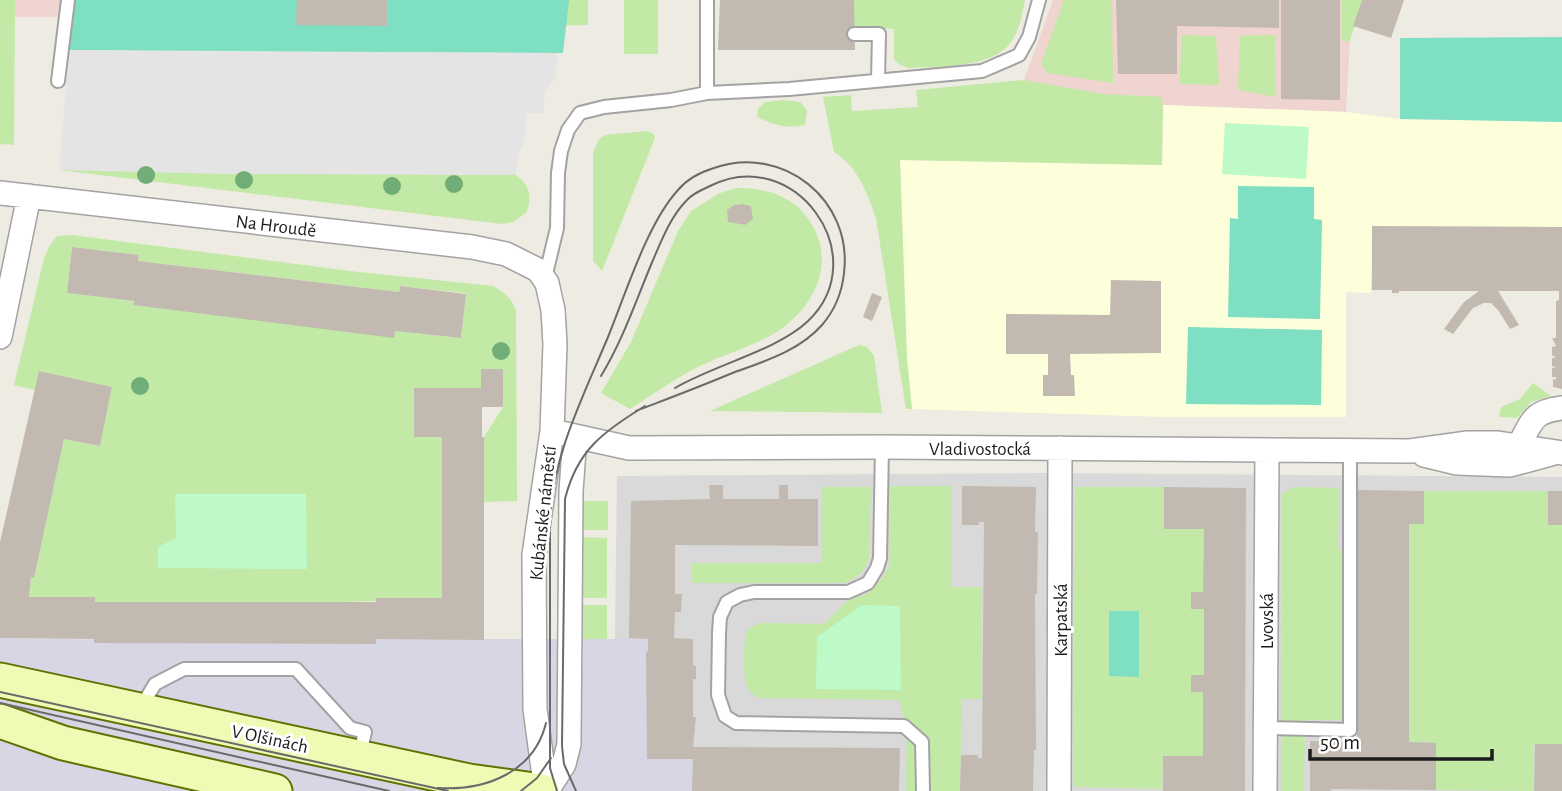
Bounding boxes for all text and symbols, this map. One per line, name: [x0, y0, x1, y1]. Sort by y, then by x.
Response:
street label: Na Hroudě: [234, 212, 317, 241]
street label: Vladivostocká: [929, 440, 1031, 459]
street label: Kubánské náměstí: [527, 445, 560, 581]
street label: Karpatská: [1052, 583, 1071, 657]
street label: Lvovská: [1258, 593, 1277, 649]
scale bar: [1310, 718, 1492, 762]
street label: V Olšinách: [230, 722, 310, 757]
text: 50 m: [1320, 732, 1360, 753]

